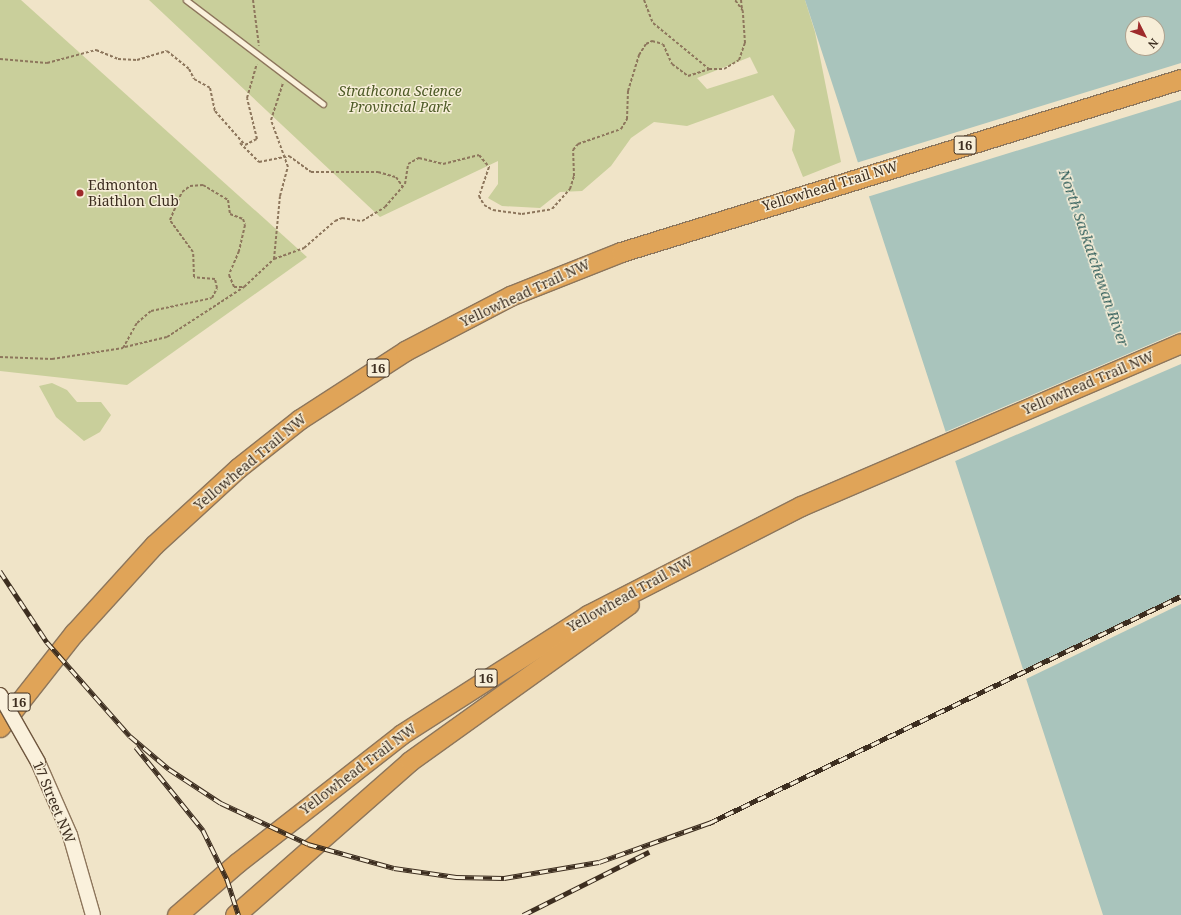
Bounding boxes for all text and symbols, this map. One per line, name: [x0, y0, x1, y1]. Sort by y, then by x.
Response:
north arrow: [1125, 16, 1165, 56]
text: N: [1145, 35, 1162, 52]
park label: Strathcona Science Provincial Park: [338, 83, 462, 116]
road number: 16: [953, 134, 977, 156]
street label: Yellowhead Trail NW: [760, 157, 900, 215]
water label: North Saskatchewan River: [1055, 167, 1133, 349]
place label: Edmonton Biathlon Club: [88, 177, 179, 210]
marker: Edmonton Biathlon Club: [75, 188, 85, 198]
street label: Yellowhead Trail NW: [457, 256, 593, 330]
street label: Yellowhead Trail NW: [1020, 348, 1156, 418]
road number: 16: [366, 357, 390, 379]
street label: Yellowhead Trail NW: [191, 410, 309, 514]
street label: Yellowhead Trail NW: [564, 552, 696, 636]
road number: 16: [474, 667, 498, 689]
road number: 16: [7, 691, 31, 713]
street label: Yellowhead Trail NW: [297, 720, 419, 818]
street label: 17 Street NW: [29, 759, 79, 845]

